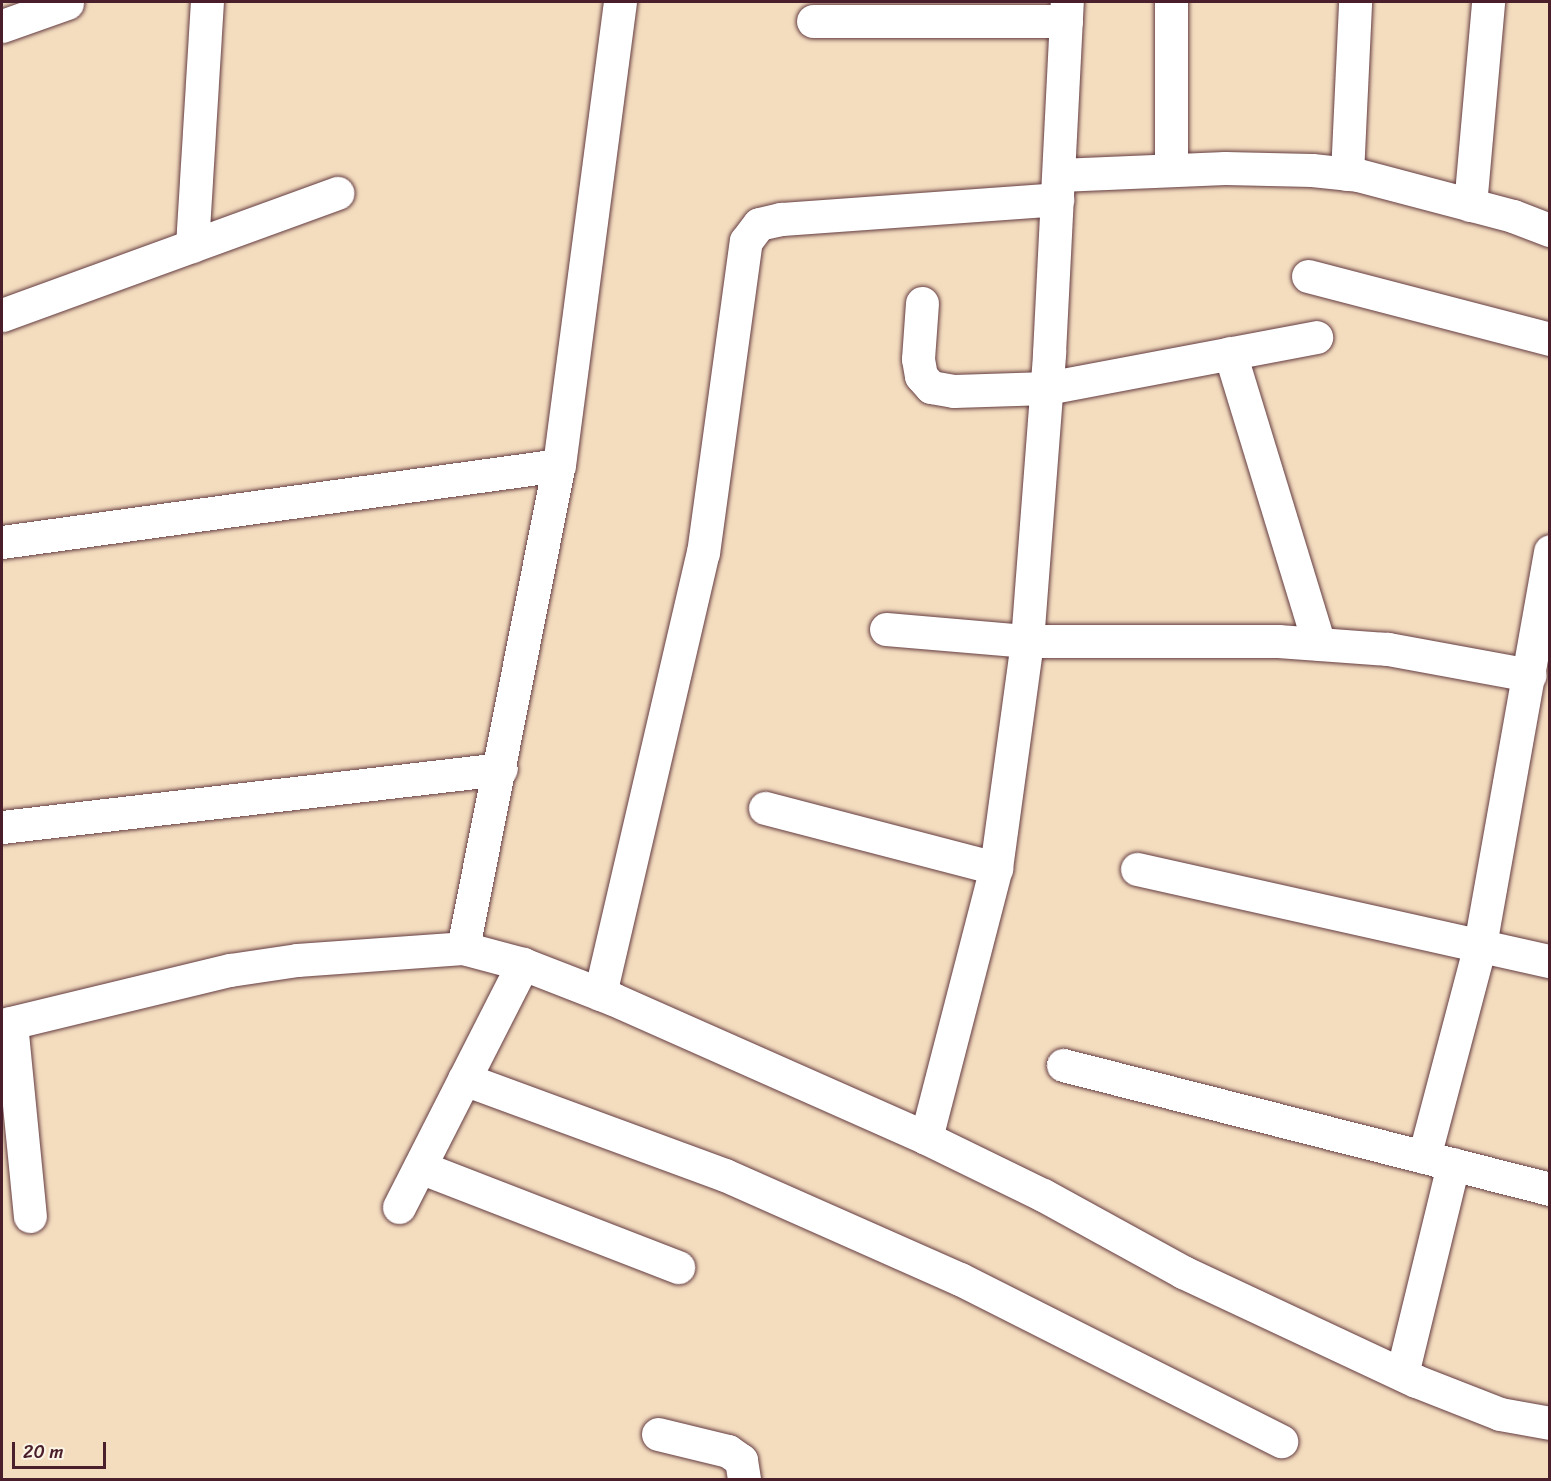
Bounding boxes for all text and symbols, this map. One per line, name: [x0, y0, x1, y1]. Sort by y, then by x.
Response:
scale bar: [15, 1430, 110, 1468]
text: 20 m: [23, 1436, 63, 1468]

